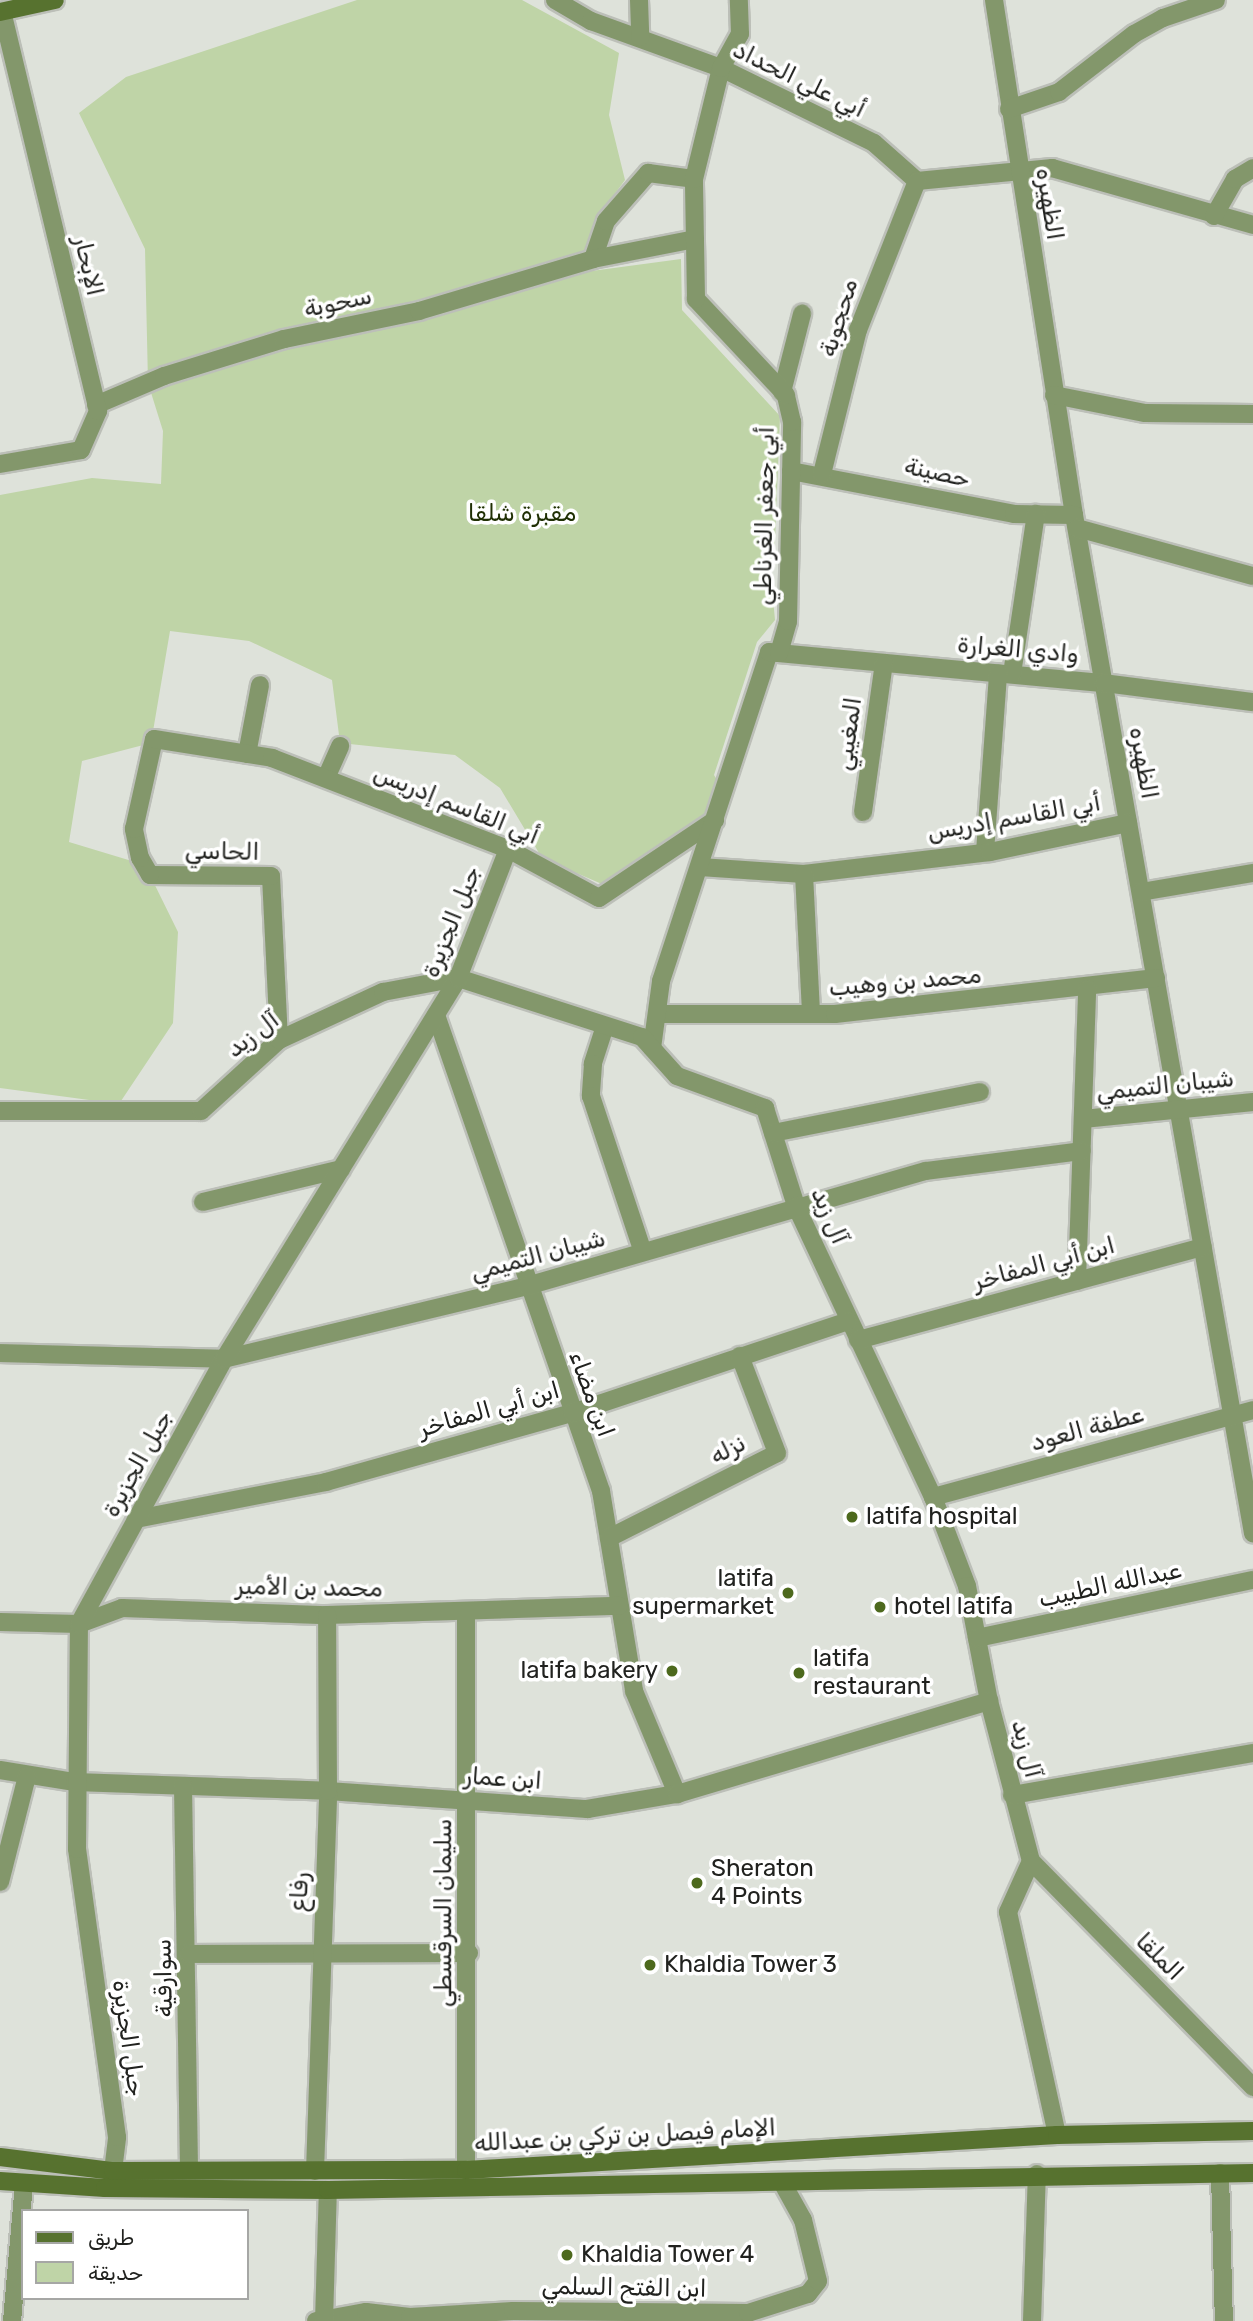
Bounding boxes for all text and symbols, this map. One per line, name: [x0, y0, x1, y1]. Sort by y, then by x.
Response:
street label: أبي علي الحداد: [728, 35, 870, 125]
street label: الظهيره: [1029, 166, 1069, 242]
street label: الإبحار: [67, 233, 109, 299]
street label: محجوبة: [814, 276, 864, 360]
street label: سحوبة: [301, 282, 375, 324]
street label: أبي جعفر الغرناطي: [749, 426, 781, 606]
street label: حصينة: [902, 452, 972, 494]
park label: مقبرة شلقا: [468, 500, 576, 528]
street label: وادي الغرارة: [956, 630, 1080, 670]
street label: المغيبي: [830, 695, 868, 773]
street label: الظهيره: [1123, 725, 1163, 801]
street label: أبي القاسم إدريس: [369, 759, 543, 851]
street label: أبي القاسم إدريس: [925, 789, 1103, 847]
street label: الحاسي: [184, 837, 260, 867]
street label: جبل الجزيرة: [417, 862, 487, 982]
street label: محمد بن وهيب: [828, 961, 982, 1003]
street label: آل زيد: [221, 1006, 285, 1064]
street label: شيبان التميمي: [1095, 1064, 1235, 1108]
street label: آل زيد: [804, 1183, 854, 1249]
street label: شيبان التميمي: [467, 1224, 609, 1288]
street label: ابن أبي المفاخر: [970, 1231, 1118, 1297]
street label: ابن مضاء: [562, 1347, 620, 1441]
street label: ابن أبي المفاخر: [415, 1376, 563, 1444]
street label: عطفة العود: [1027, 1400, 1147, 1458]
street label: جبل الجزيرة: [97, 1406, 179, 1522]
street label: نزله: [705, 1429, 751, 1471]
place label: latifa hospital: [866, 1503, 1018, 1531]
marker: latifa hospital: [844, 1509, 860, 1525]
street label: عبدالله الطبيب: [1036, 1556, 1184, 1614]
place label: latifa supermarket: [632, 1565, 774, 1621]
street label: محمد بن الأمير: [235, 1572, 383, 1604]
marker: latifa supermarket: [780, 1585, 796, 1601]
place label: hotel latifa: [894, 1593, 1013, 1621]
marker: hotel latifa: [872, 1599, 888, 1615]
place label: latifa restaurant: [813, 1645, 931, 1701]
place label: latifa bakery: [521, 1657, 658, 1685]
marker: latifa bakery: [664, 1663, 680, 1679]
marker: latifa restaurant: [791, 1665, 807, 1681]
street label: آل زيد: [1005, 1717, 1047, 1781]
street label: ابن عمار: [463, 1762, 543, 1796]
street label: سليمان السرقسطي: [430, 1819, 458, 2007]
place label: Sheraton 4 Points: [711, 1855, 814, 1911]
street label: رفاع: [285, 1872, 315, 1912]
marker: Sheraton 4 Points: [689, 1875, 705, 1891]
street label: الملقا: [1129, 1927, 1189, 1987]
street label: سوارقية: [149, 1939, 179, 2017]
place label: Khaldia Tower 3: [664, 1951, 838, 1979]
marker: Khaldia Tower 3: [642, 1957, 658, 1973]
street label: جبل الجزيرة: [106, 1978, 150, 2098]
street label: الإمام فيصل بن تركي بن عبدالله: [474, 2114, 776, 2158]
legend: [21, 2209, 248, 2300]
text: طريق: [88, 2225, 134, 2250]
place label: Khaldia Tower 4: [581, 2241, 756, 2269]
marker: Khaldia Tower 4: [559, 2247, 575, 2263]
text: حديقة: [88, 2260, 143, 2285]
street label: ابن الفتح السلمي: [541, 2272, 707, 2304]

